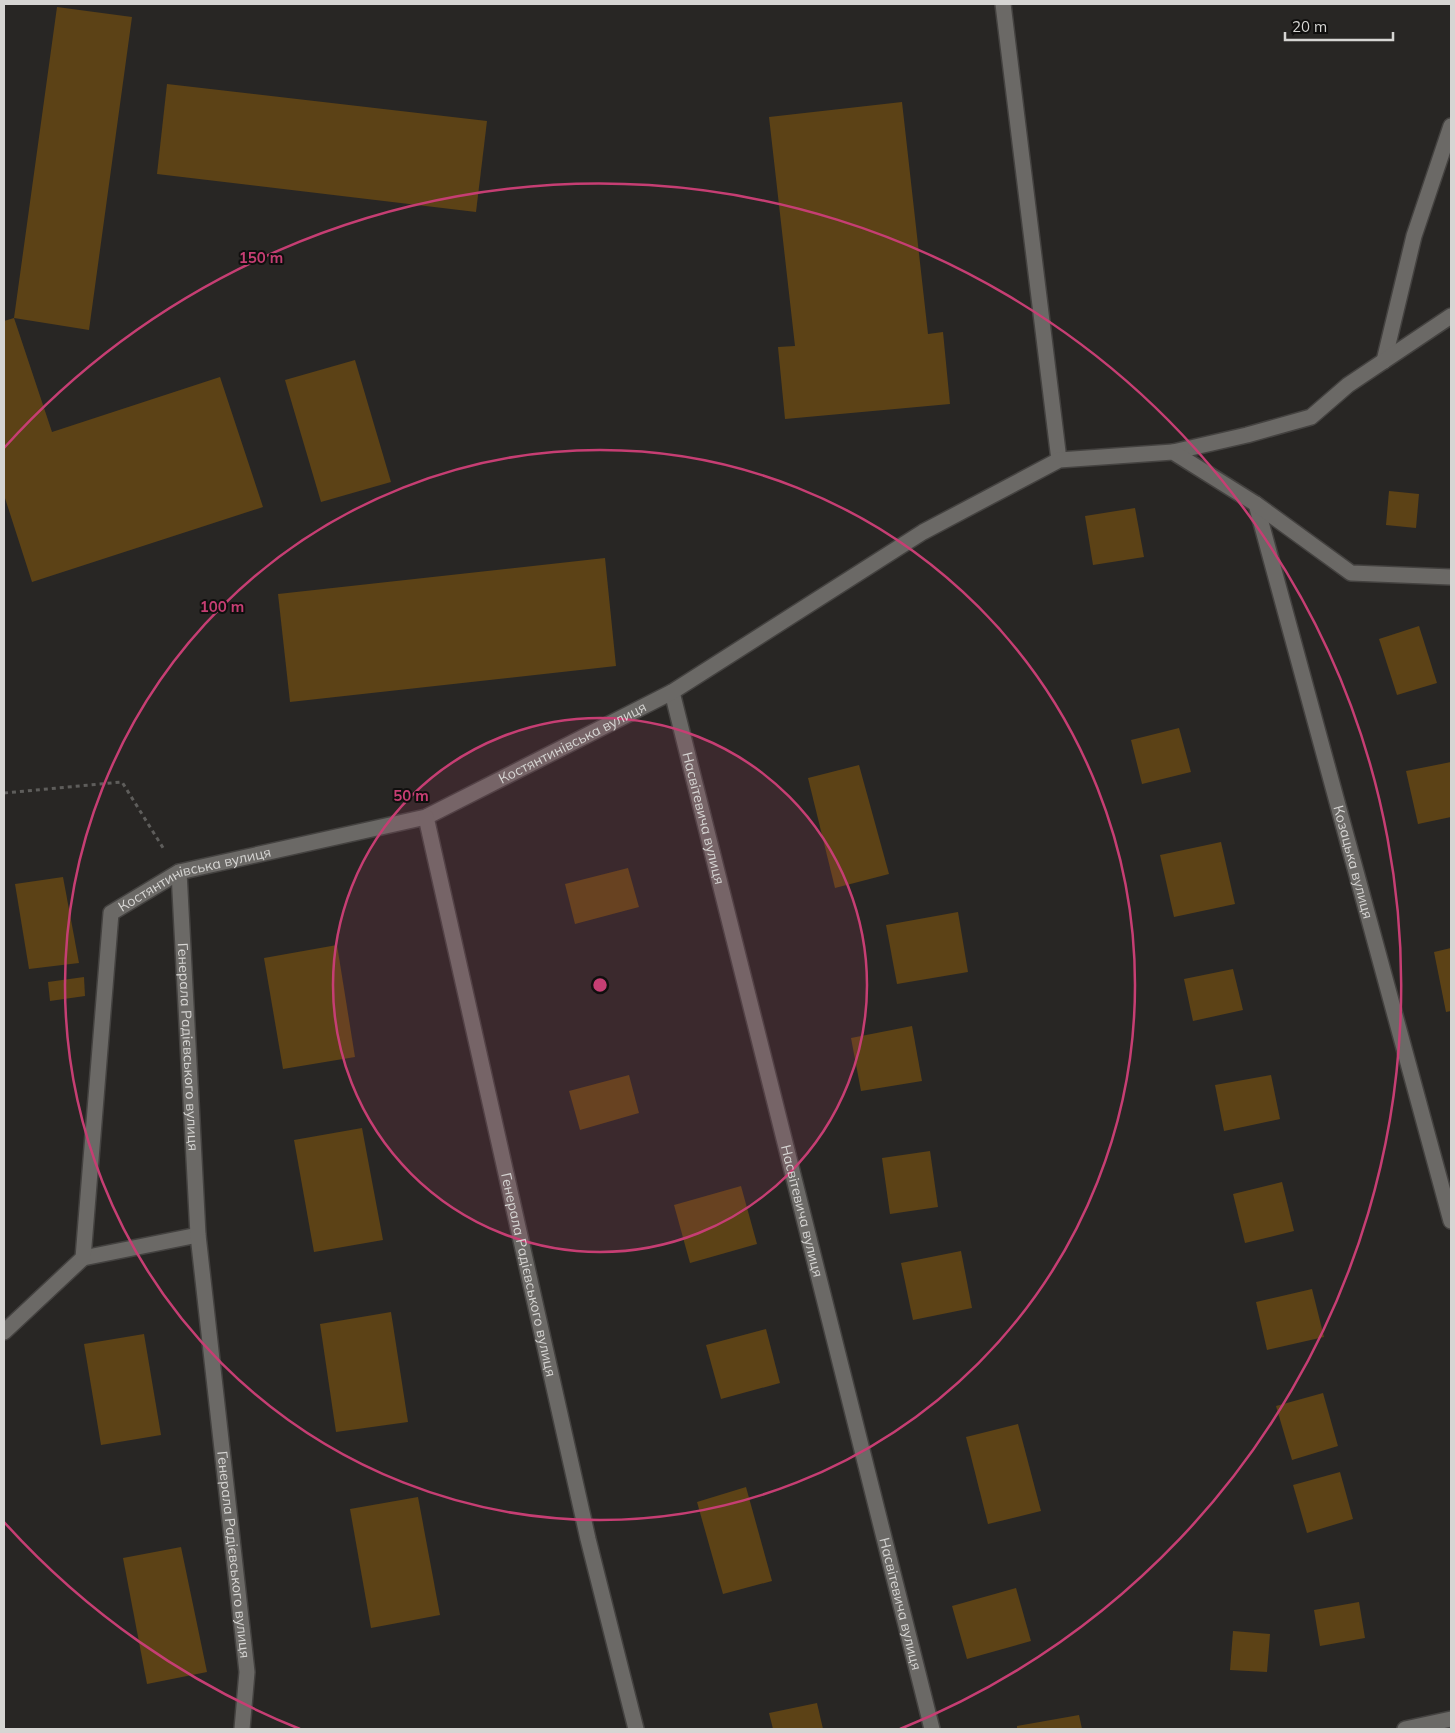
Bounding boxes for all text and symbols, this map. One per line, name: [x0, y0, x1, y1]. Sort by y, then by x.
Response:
scale bar: [1285, 10, 1392, 42]
text: 20 m: [1292, 17, 1327, 36]
text: 150 m: [239, 248, 283, 267]
text: 100 m: [200, 597, 244, 616]
street label: Костянтинівська вулиця: [495, 698, 649, 788]
street label: Насвітевича вулиця: [678, 750, 729, 886]
text: 50 m: [393, 786, 429, 805]
street label: Козацька вулиця: [1329, 803, 1377, 921]
street label: Костянтинівська вулиця: [115, 843, 273, 916]
street label: Генерала Радієвського вулиця: [174, 942, 203, 1151]
centre of rings: [591, 976, 609, 994]
street label: Насвітевича вулиця: [777, 1143, 827, 1279]
street label: Генерала Радієвського вулиця: [497, 1171, 560, 1378]
street label: Генерала Радієвського вулиця: [213, 1450, 254, 1659]
street label: Насвітевича вулиця: [875, 1536, 926, 1672]

